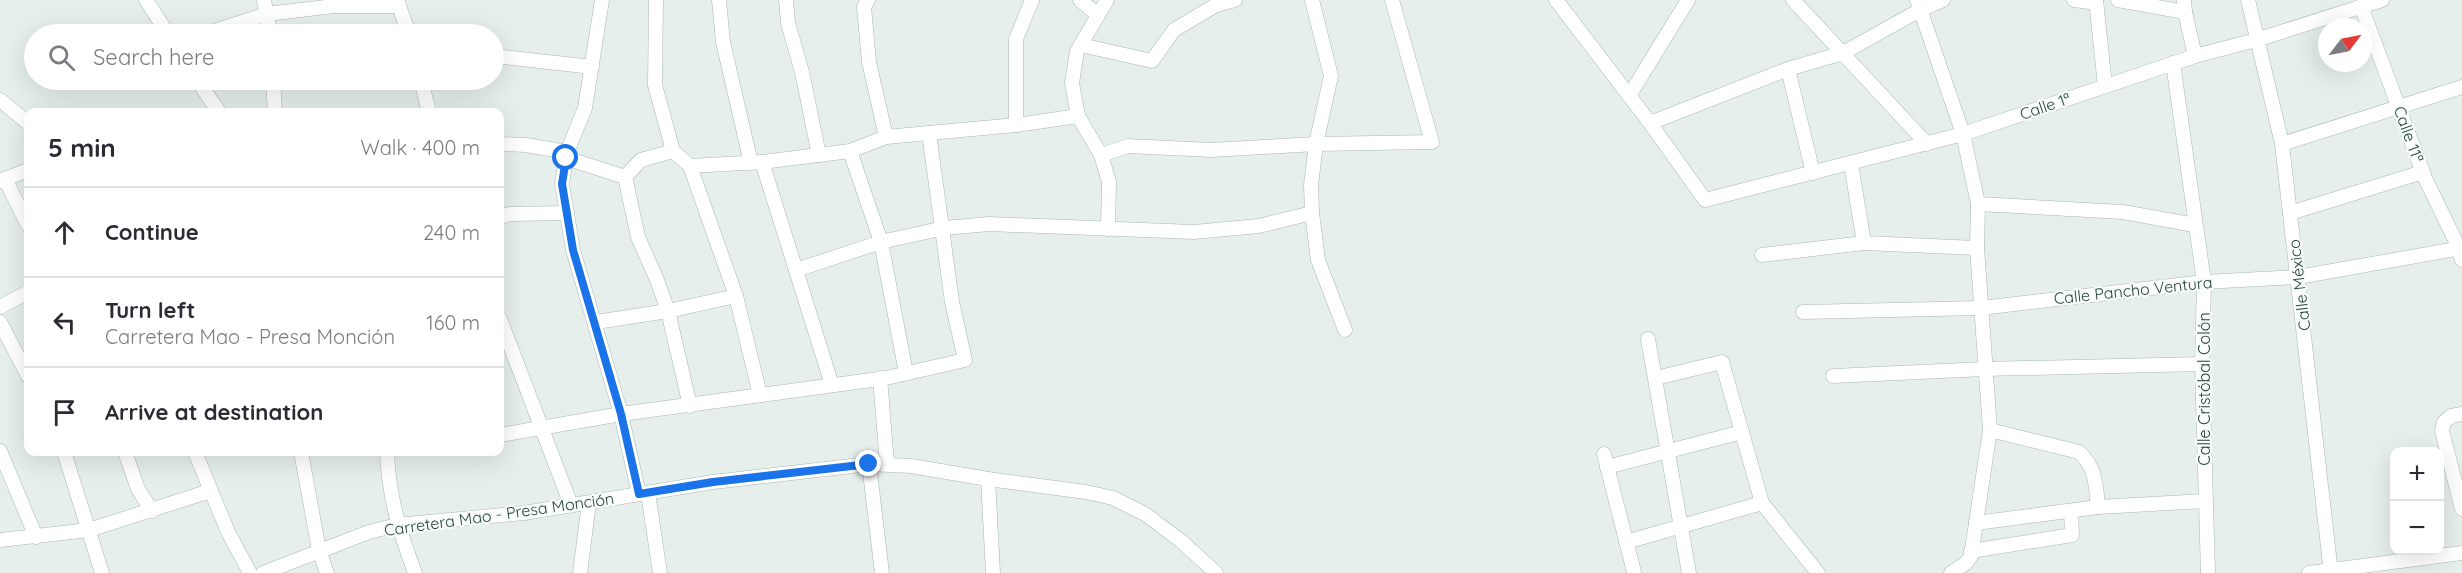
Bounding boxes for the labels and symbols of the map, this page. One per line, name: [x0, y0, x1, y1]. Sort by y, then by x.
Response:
north arrow: [2318, 18, 2372, 72]
street label: Calle 1ª: [2017, 88, 2073, 124]
street label: Calle 11ª: [2390, 103, 2428, 165]
route start: [552, 144, 578, 170]
street label: Calle México: [2283, 238, 2315, 332]
street label: Calle Pancho Ventura: [2053, 272, 2213, 308]
street label: Calle Cristóbal Colón: [2194, 312, 2214, 466]
route end: [855, 450, 881, 476]
street label: Carretera Mao - Presa Monción: [383, 488, 615, 540]

